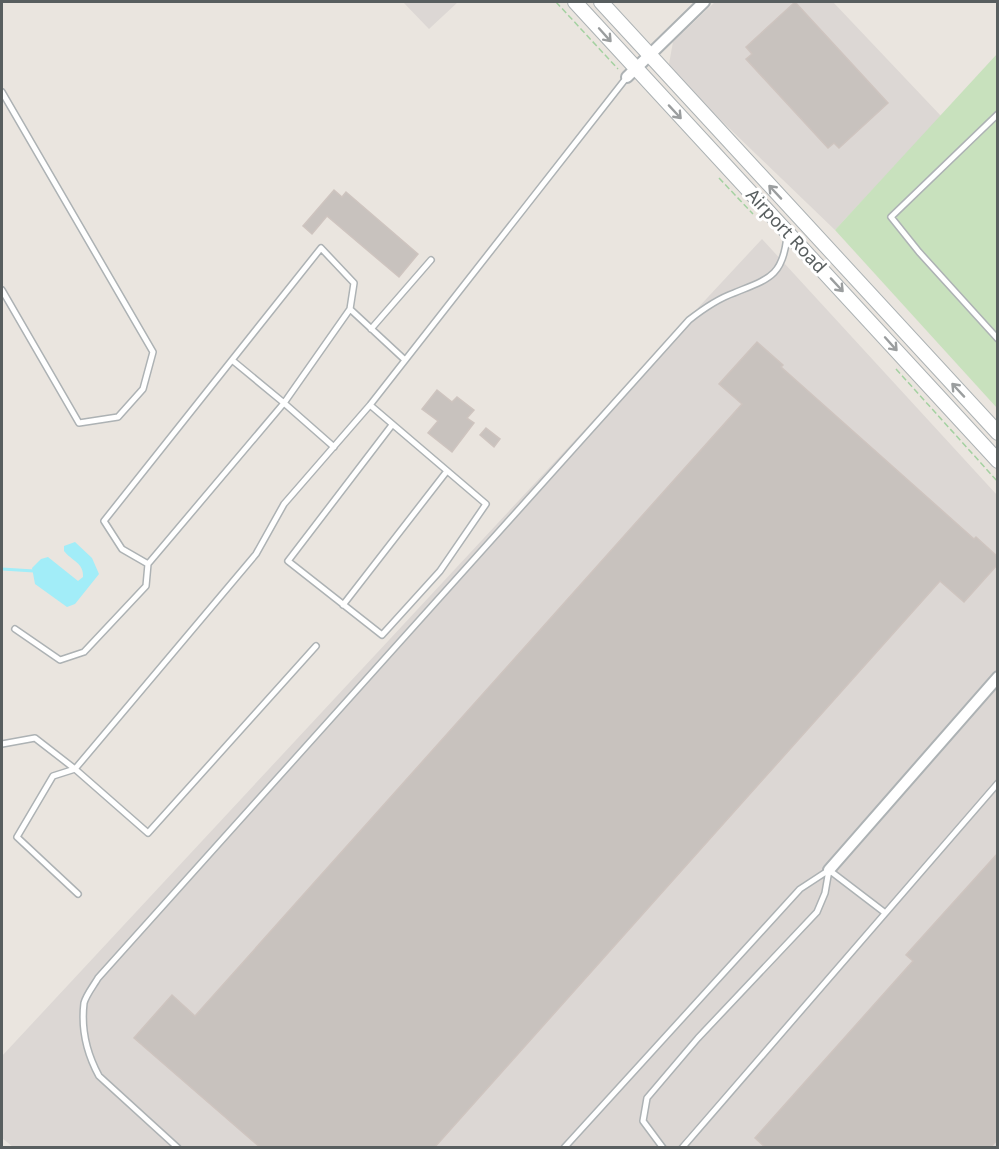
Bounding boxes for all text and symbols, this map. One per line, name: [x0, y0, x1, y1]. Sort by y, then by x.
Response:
one-way arrow: [598, 27, 612, 42]
one-way arrow: [668, 104, 682, 119]
street label: Airport Road: [741, 183, 832, 278]
one-way arrow: [768, 185, 782, 200]
one-way arrow: [829, 277, 843, 292]
one-way arrow: [884, 336, 898, 351]
one-way arrow: [951, 383, 965, 398]

